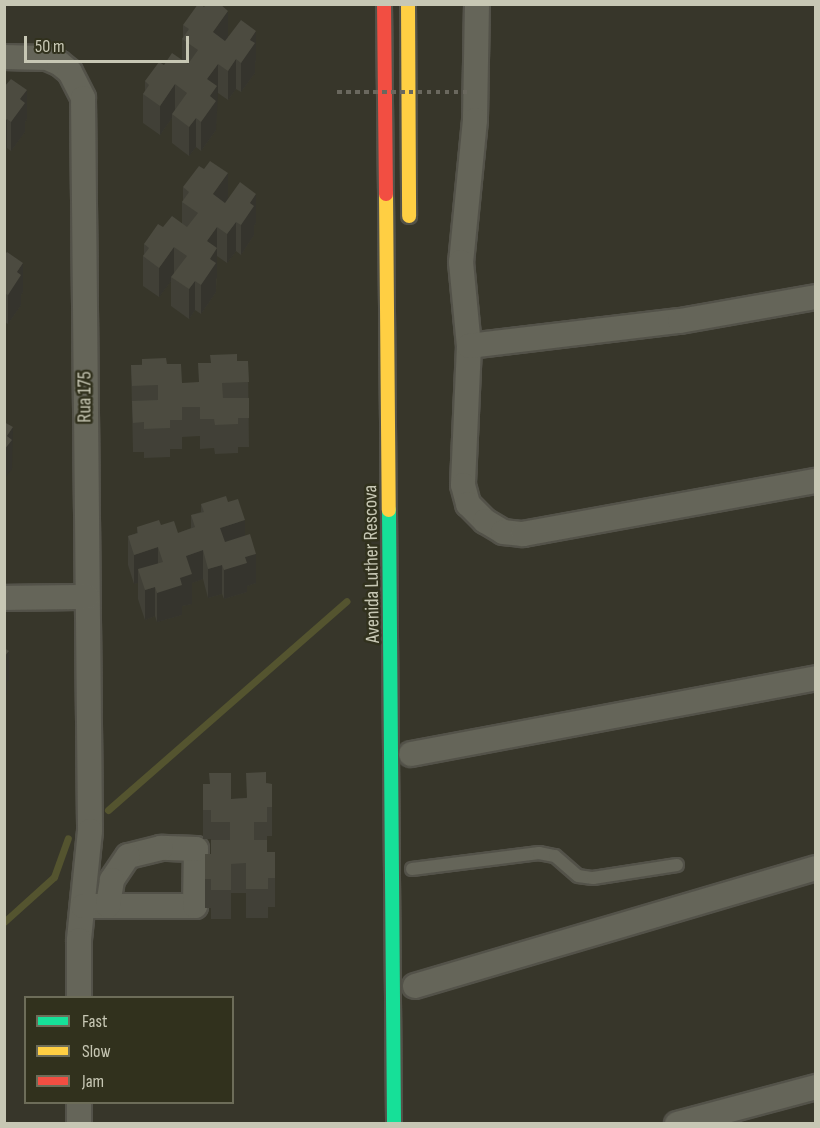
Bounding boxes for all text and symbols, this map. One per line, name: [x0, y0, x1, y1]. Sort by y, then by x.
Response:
scale bar: [27, 24, 192, 62]
text: 50 m: [35, 36, 65, 57]
street label: Rua 175: [73, 371, 97, 423]
street label: Avenida Luther Rescova: [359, 485, 385, 643]
legend: [24, 996, 234, 1104]
text: Fast: [82, 1011, 107, 1032]
text: Slow: [82, 1041, 111, 1062]
text: Jam: [82, 1071, 104, 1092]

